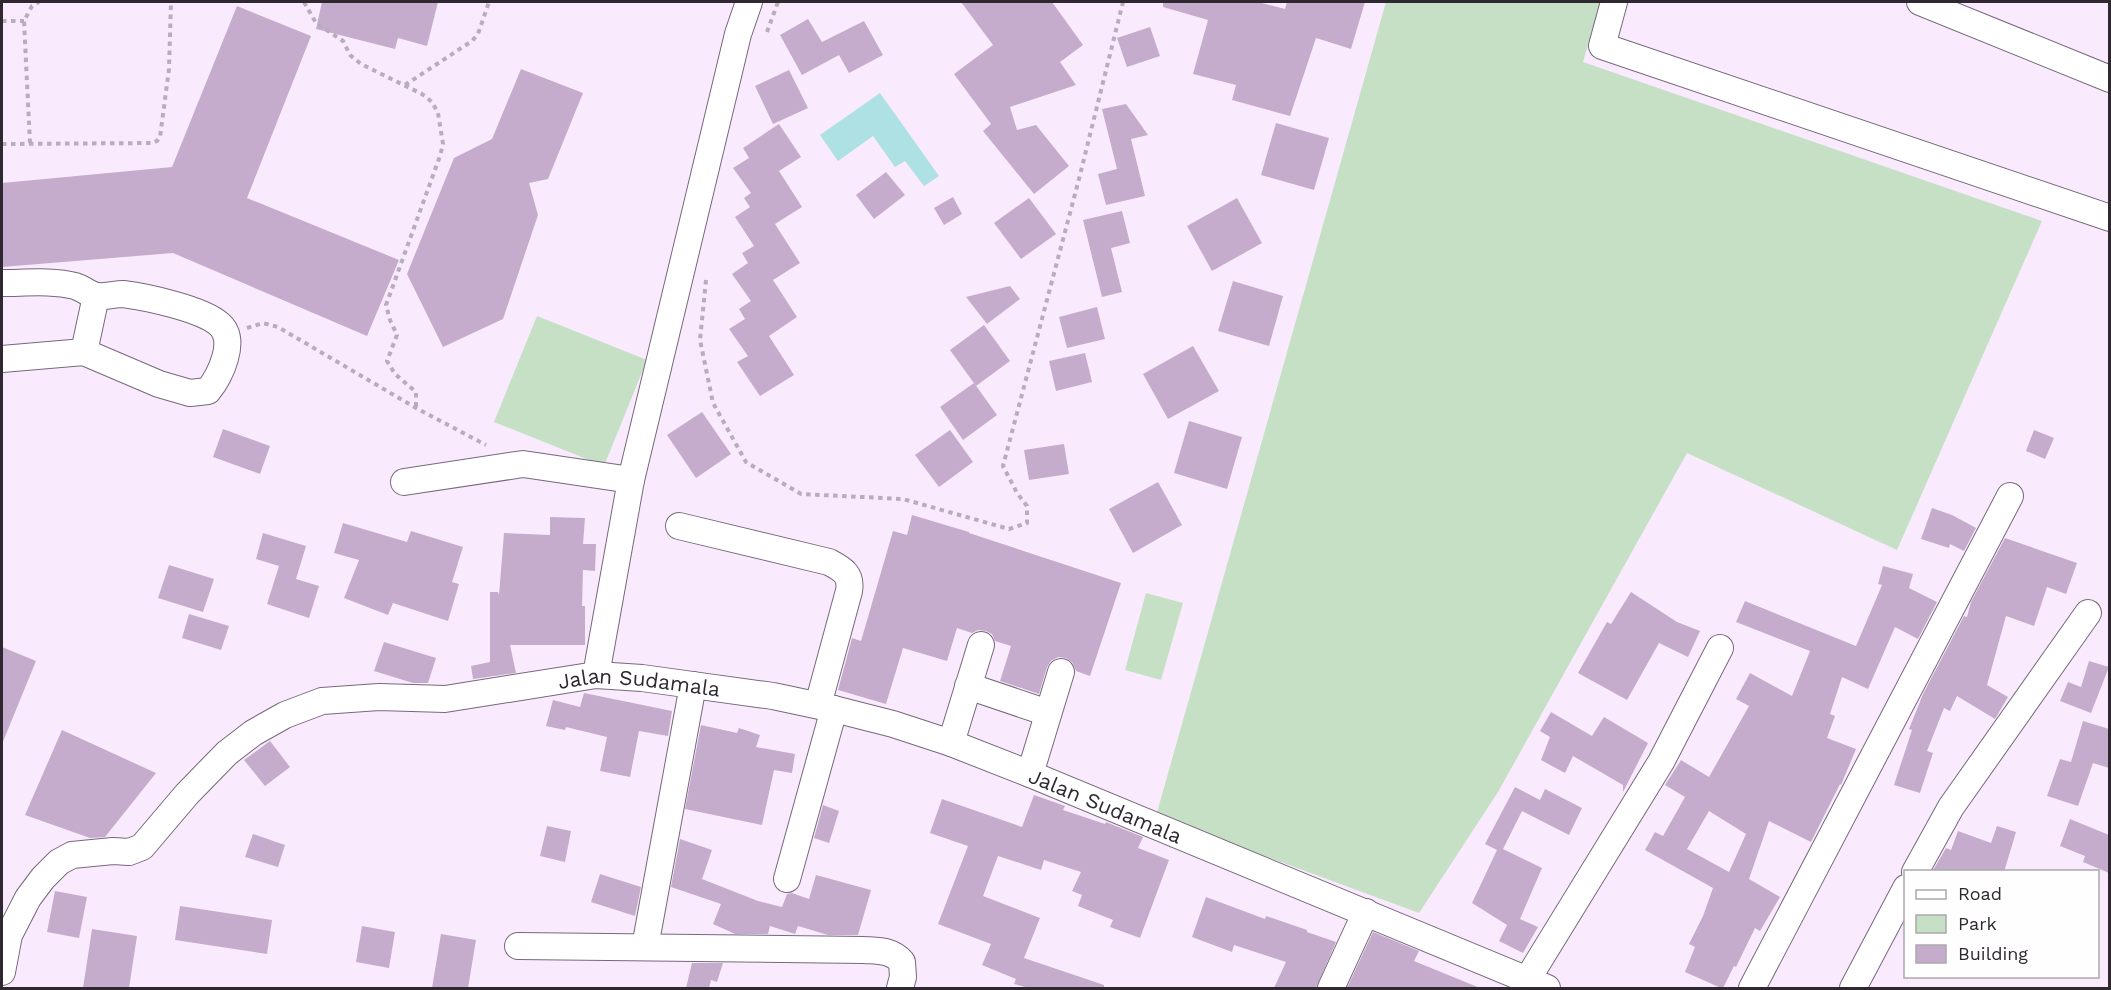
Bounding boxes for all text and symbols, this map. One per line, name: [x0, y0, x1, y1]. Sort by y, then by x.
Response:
street label: Jalan Sudamala: [556, 662, 722, 701]
street label: Jalan Sudamala: [1025, 762, 1186, 848]
legend: [1904, 870, 2099, 978]
text: Road: [1958, 883, 2002, 904]
text: Park: [1958, 913, 1997, 934]
text: Building: [1958, 943, 2028, 964]

